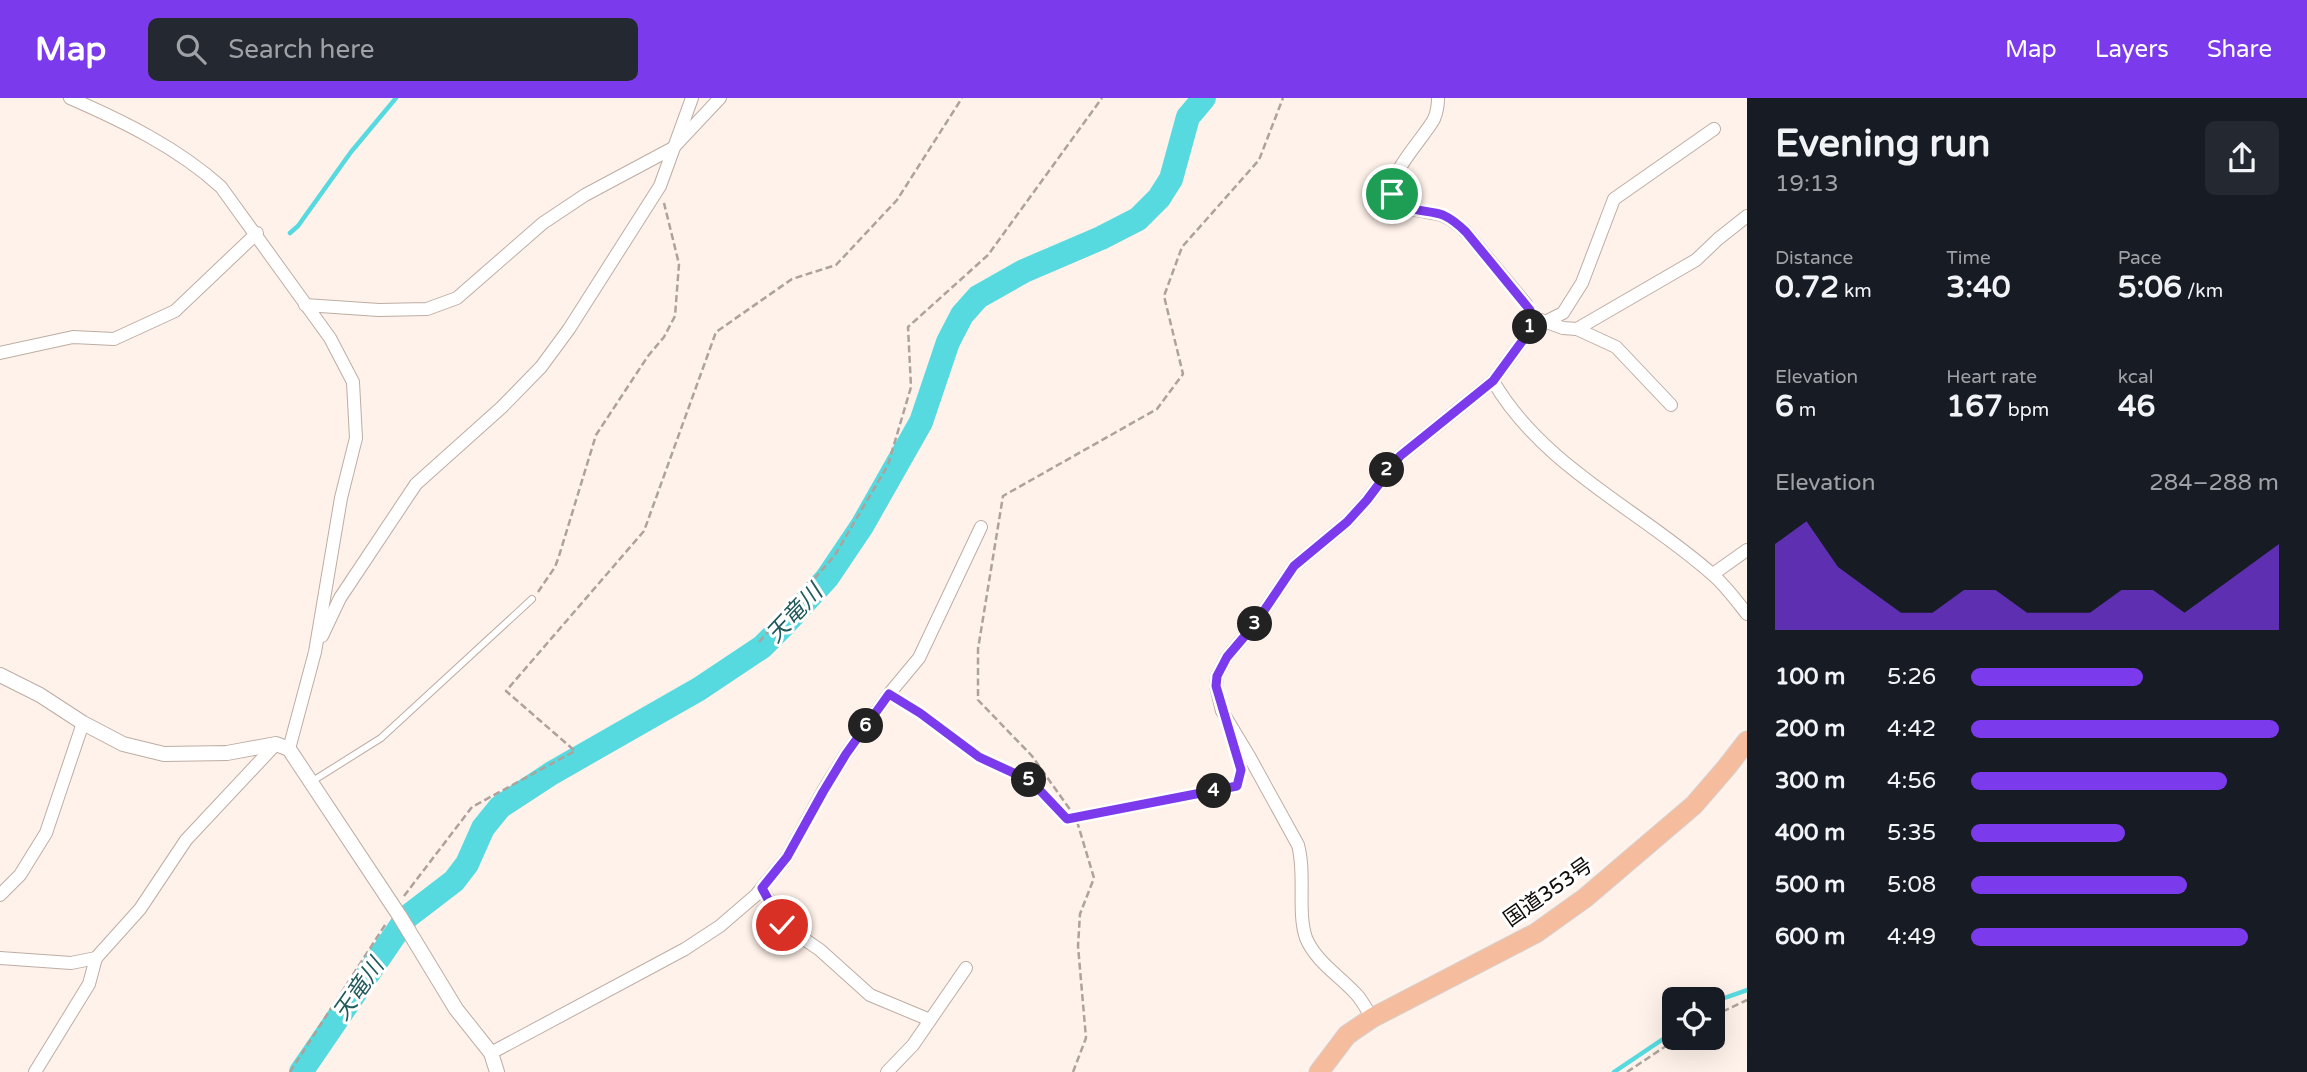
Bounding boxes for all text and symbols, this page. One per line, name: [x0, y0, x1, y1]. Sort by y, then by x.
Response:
search box: [148, 18, 638, 81]
text: Map: [35, 30, 106, 69]
icon: search: [172, 30, 210, 68]
text: Search here: [228, 34, 374, 65]
text: Map: [2005, 35, 2057, 64]
text: Layers: [2095, 35, 2169, 64]
text: Share: [2207, 35, 2272, 64]
text: Evening run: [1775, 121, 1990, 167]
button: share: [2205, 121, 2279, 195]
pin: [1362, 164, 1422, 224]
text: 19:13: [1775, 170, 1839, 198]
icon: arrive: [1373, 175, 1411, 213]
text: Distance: [1775, 247, 1853, 269]
text: Time: [1946, 247, 1991, 269]
text: Pace: [2118, 247, 2161, 269]
text: 0.72: [1775, 269, 1839, 306]
text: 3:40: [1946, 269, 2011, 306]
text: 5:06: [2118, 269, 2182, 306]
text: km: [1839, 280, 1872, 302]
text: /km: [2182, 280, 2223, 302]
pin: 1: [1512, 310, 1548, 344]
text: 1: [1524, 315, 1535, 337]
text: Elevation: [1775, 366, 1858, 388]
text: Heart rate: [1946, 366, 2037, 388]
text: kcal: [2118, 366, 2153, 388]
text: 6: [1775, 388, 1794, 425]
text: 167: [1946, 388, 2003, 425]
text: 46: [2118, 388, 2155, 425]
text: m: [1794, 399, 1816, 421]
text: bpm: [2003, 399, 2049, 421]
pin: 2: [1370, 452, 1404, 488]
text: 2: [1381, 458, 1392, 480]
text: Elevation: [1775, 469, 1876, 497]
text: 284–288 m: [2149, 469, 2279, 497]
water label: 天竜川: [761, 577, 831, 648]
pin: 3: [1238, 606, 1272, 642]
text: 3: [1249, 612, 1260, 634]
text: 100 m: [1775, 663, 1845, 691]
text: 5:26: [1887, 663, 1936, 691]
pin: 6: [848, 708, 884, 744]
text: 6: [860, 714, 871, 736]
text: 200 m: [1775, 715, 1845, 743]
text: 4:42: [1887, 715, 1936, 743]
pin: 5: [1012, 762, 1046, 798]
text: 300 m: [1775, 767, 1845, 795]
text: 4:56: [1887, 767, 1936, 795]
text: 5: [1023, 768, 1034, 790]
pin: 4: [1196, 774, 1232, 808]
text: 4: [1208, 779, 1219, 801]
text: 400 m: [1775, 819, 1845, 847]
text: 5:35: [1887, 819, 1936, 847]
street label: 国道353号: [1499, 853, 1597, 932]
text: 500 m: [1775, 871, 1845, 899]
text: 5:08: [1887, 871, 1936, 899]
pin: [752, 895, 812, 955]
icon: check: [763, 906, 801, 944]
text: 600 m: [1775, 923, 1845, 951]
text: 4:49: [1887, 923, 1936, 951]
water label: 天竜川: [328, 951, 392, 1026]
map controls: [1662, 987, 1725, 1050]
button: locate: [1662, 987, 1725, 1050]

